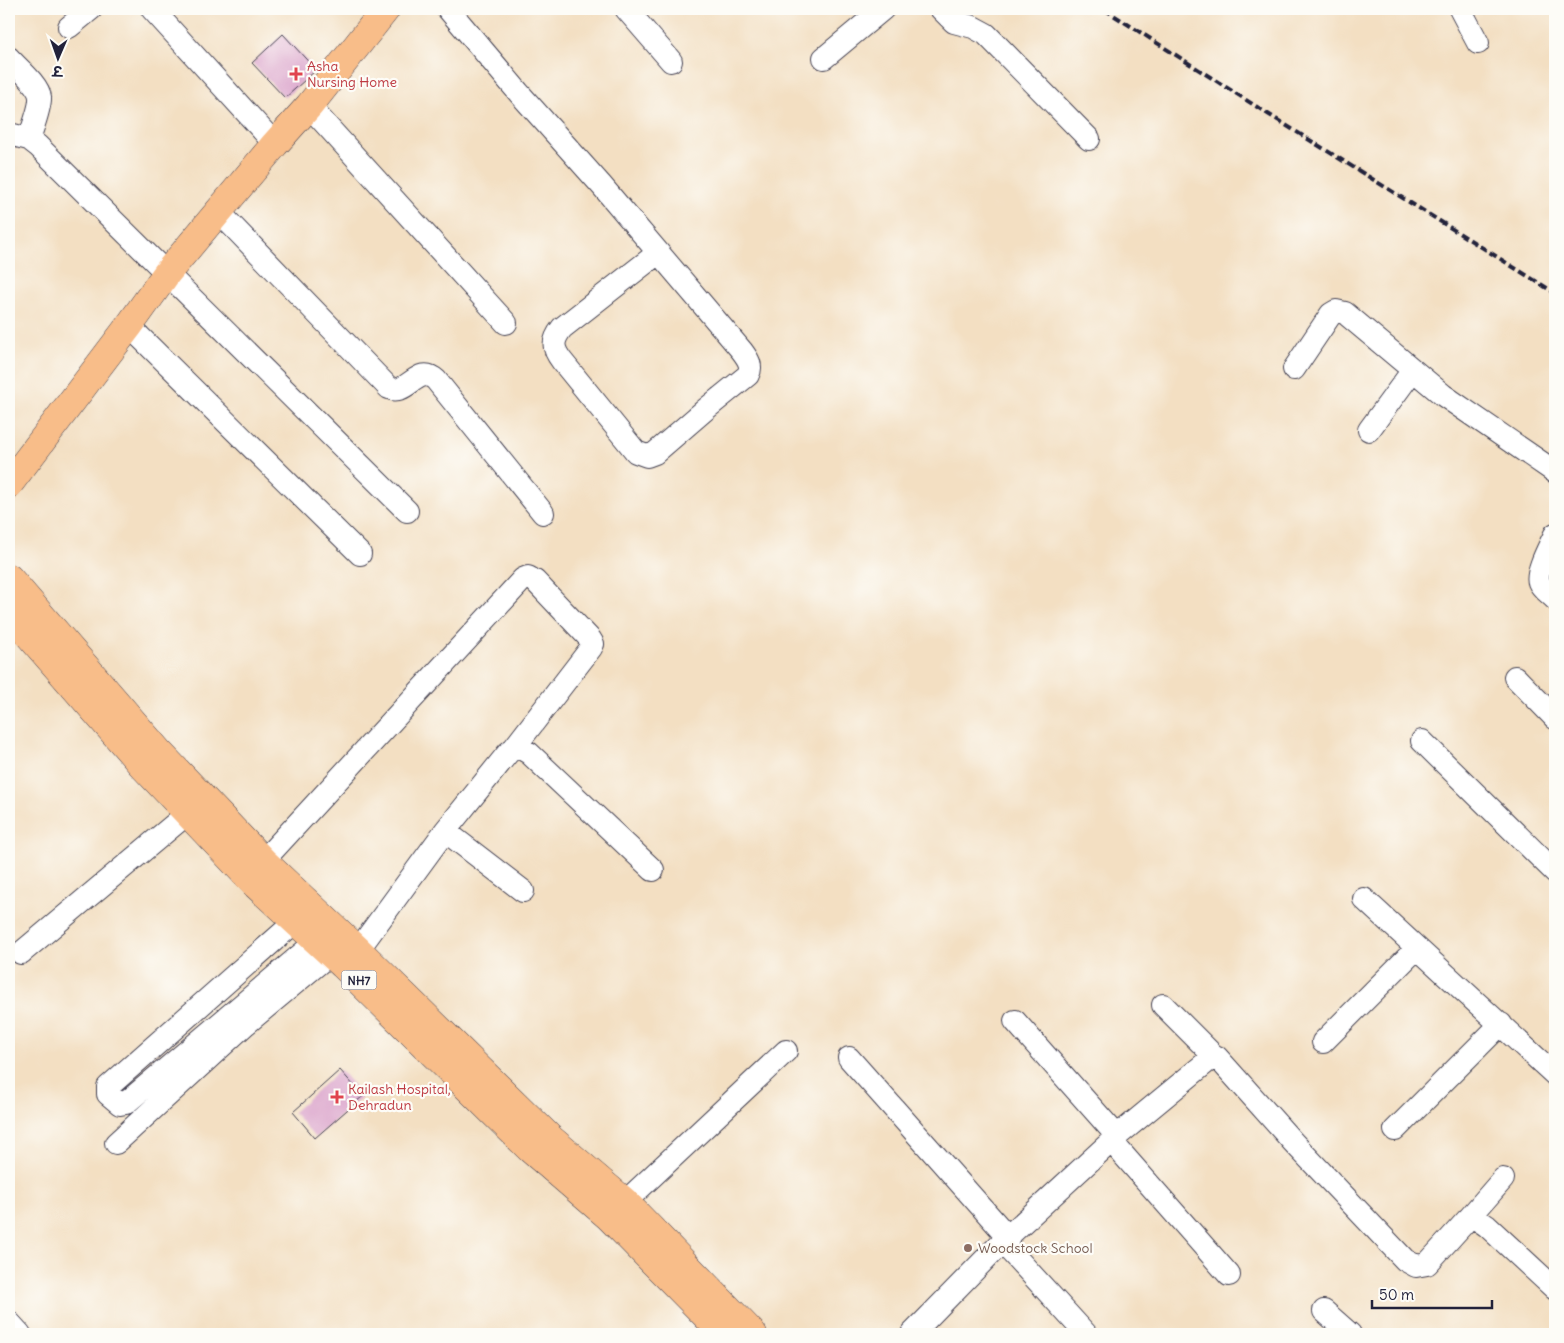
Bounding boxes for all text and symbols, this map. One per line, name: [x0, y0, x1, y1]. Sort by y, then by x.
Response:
north arrow: [32, 32, 82, 82]
place label: Asha Nursing Home: [307, 57, 397, 91]
text: उ: [51, 62, 65, 80]
marker: Asha Nursing Home: [289, 67, 303, 81]
road number: NH7: [342, 970, 376, 990]
place label: Kailash Hospital, Dehradun: [348, 1080, 451, 1114]
marker: Kailash Hospital, Dehradun: [330, 1090, 344, 1104]
place label: Woodstock School: [978, 1239, 1093, 1257]
marker: Woodstock School: [962, 1242, 974, 1254]
scale bar: [1372, 1278, 1492, 1310]
text: 50 m: [1379, 1285, 1414, 1304]

